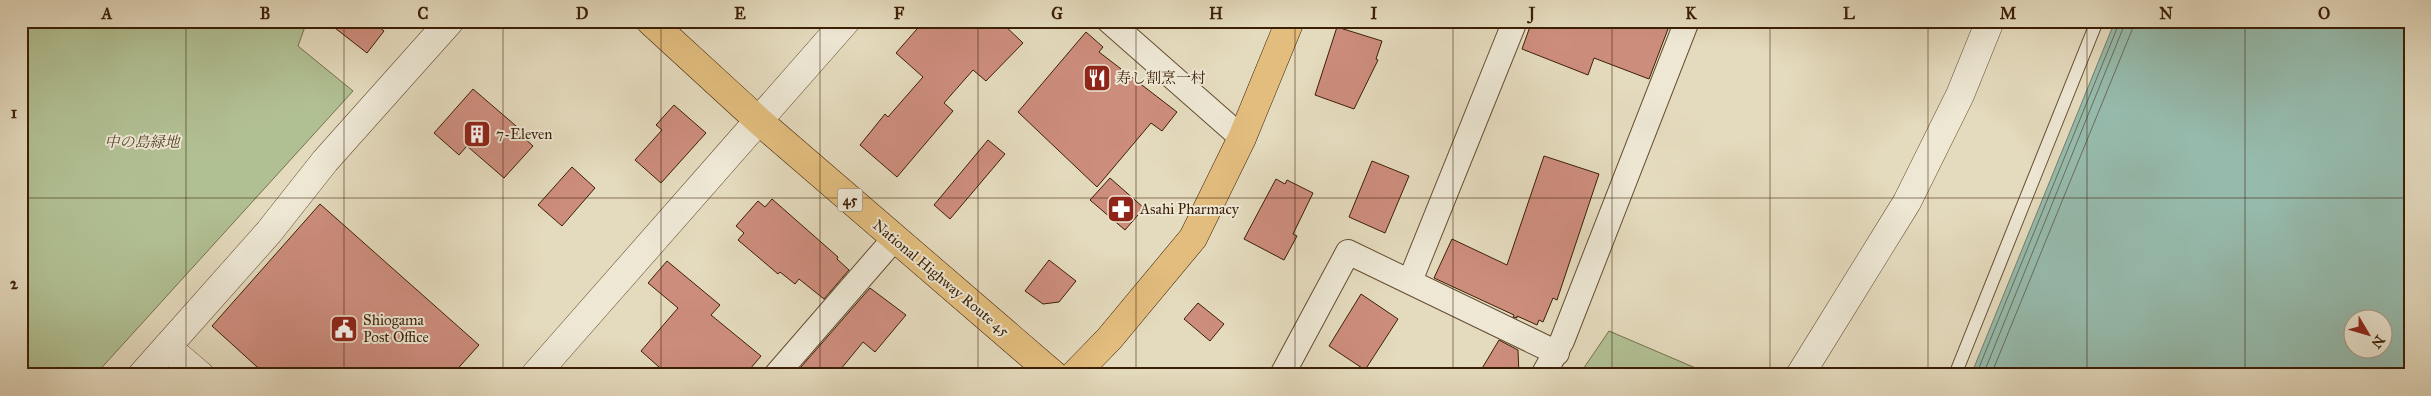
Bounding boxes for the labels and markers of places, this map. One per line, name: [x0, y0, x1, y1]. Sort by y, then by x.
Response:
restaurant icon: 寿し割烹一村: [1082, 63, 1112, 93]
place label: 寿し割烹一村: [1116, 69, 1206, 87]
building icon: 7-Eleven: [462, 119, 492, 149]
place label: 7-Eleven: [496, 125, 552, 143]
pharmacy icon: Asahi Pharmacy: [1106, 194, 1136, 224]
place label: Asahi Pharmacy: [1139, 200, 1240, 218]
place label: Shiogama Post Office: [363, 311, 429, 346]
public building icon: Shiogama Post Office: [329, 314, 359, 344]

